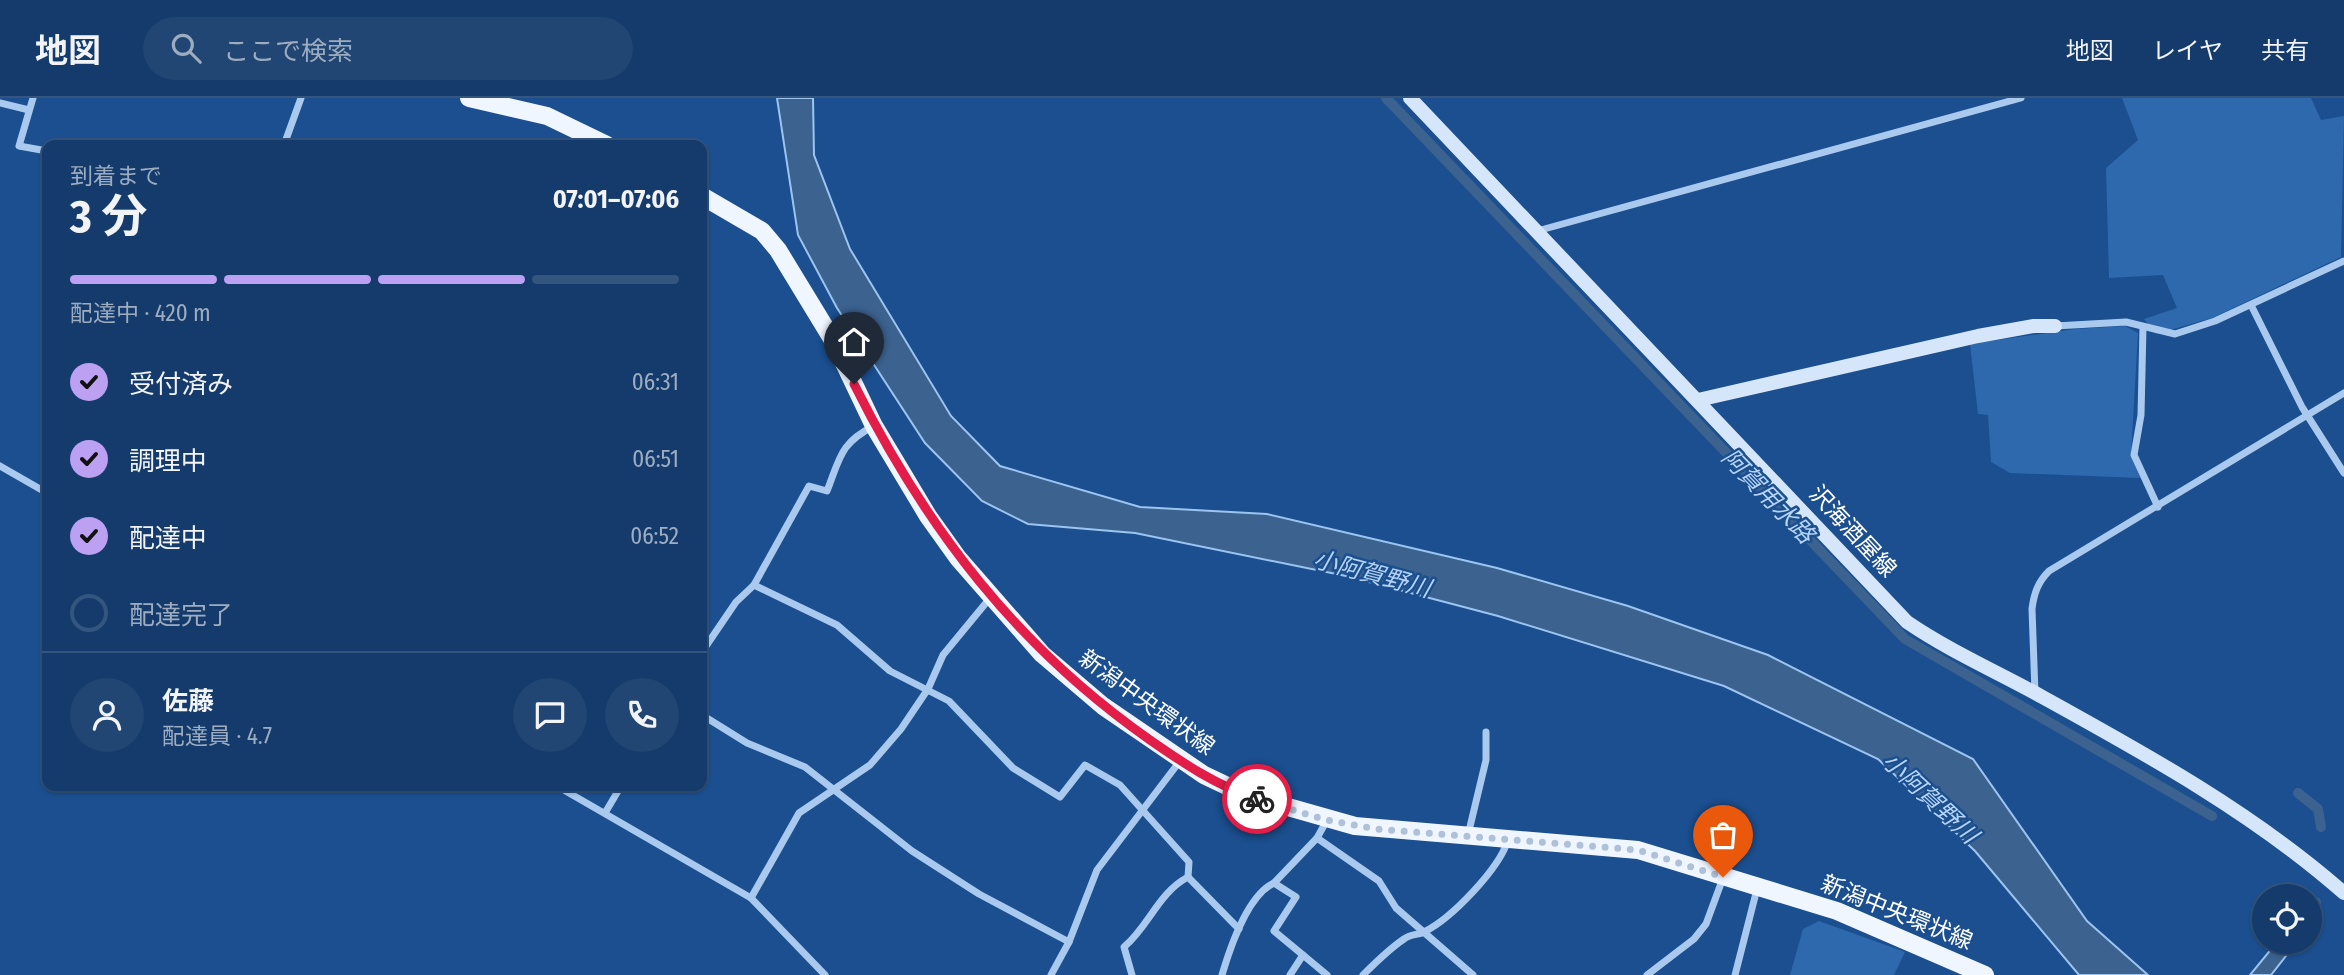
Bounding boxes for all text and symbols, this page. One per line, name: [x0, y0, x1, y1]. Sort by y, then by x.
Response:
search box: [143, 17, 633, 80]
icon: search: [167, 29, 205, 67]
text: 地図: [35, 31, 101, 71]
text: ここで検索: [223, 36, 353, 67]
text: 地図: [2066, 37, 2114, 65]
text: レイヤ: [2152, 37, 2223, 65]
text: 共有: [2261, 37, 2309, 65]
text: 到着まで: [70, 162, 162, 190]
text: 07:01–07:06: [553, 184, 679, 215]
text: 3 分: [70, 189, 147, 244]
text: 配達中 · 420 m: [70, 299, 211, 327]
pin: [824, 312, 884, 384]
icon: home: [835, 323, 873, 361]
icon: check: [70, 363, 108, 401]
text: 06:31: [632, 368, 679, 396]
text: 受付済み: [129, 369, 233, 400]
icon: check: [70, 440, 108, 478]
water label: 阿賀用水路: [1716, 443, 1821, 550]
text: 06:51: [632, 445, 679, 473]
text: 調理中: [129, 446, 207, 477]
street label: 沢海酒屋線: [1804, 479, 1902, 583]
icon: check: [70, 517, 108, 555]
text: 06:52: [630, 522, 679, 550]
text: 配達中: [129, 523, 207, 554]
water label: 小阿賀野川: [1310, 545, 1436, 604]
text: 配達完了: [129, 600, 233, 631]
street label: 新潟中央環状線: [1074, 643, 1220, 761]
button: person: [70, 678, 144, 752]
button: chat: [513, 678, 587, 752]
button: phone: [605, 678, 679, 752]
text: 佐藤: [162, 686, 214, 717]
text: 配達員 · 4.7: [162, 722, 272, 750]
water label: 小阿賀野川: [1877, 747, 1986, 851]
courier: [1222, 764, 1292, 834]
icon: bike: [1238, 780, 1276, 818]
pin: [1693, 805, 1753, 877]
icon: bag: [1704, 816, 1742, 854]
street label: 新潟中央環状線: [1817, 869, 1977, 955]
map controls: [2252, 884, 2322, 954]
button: locate: [2252, 884, 2322, 954]

